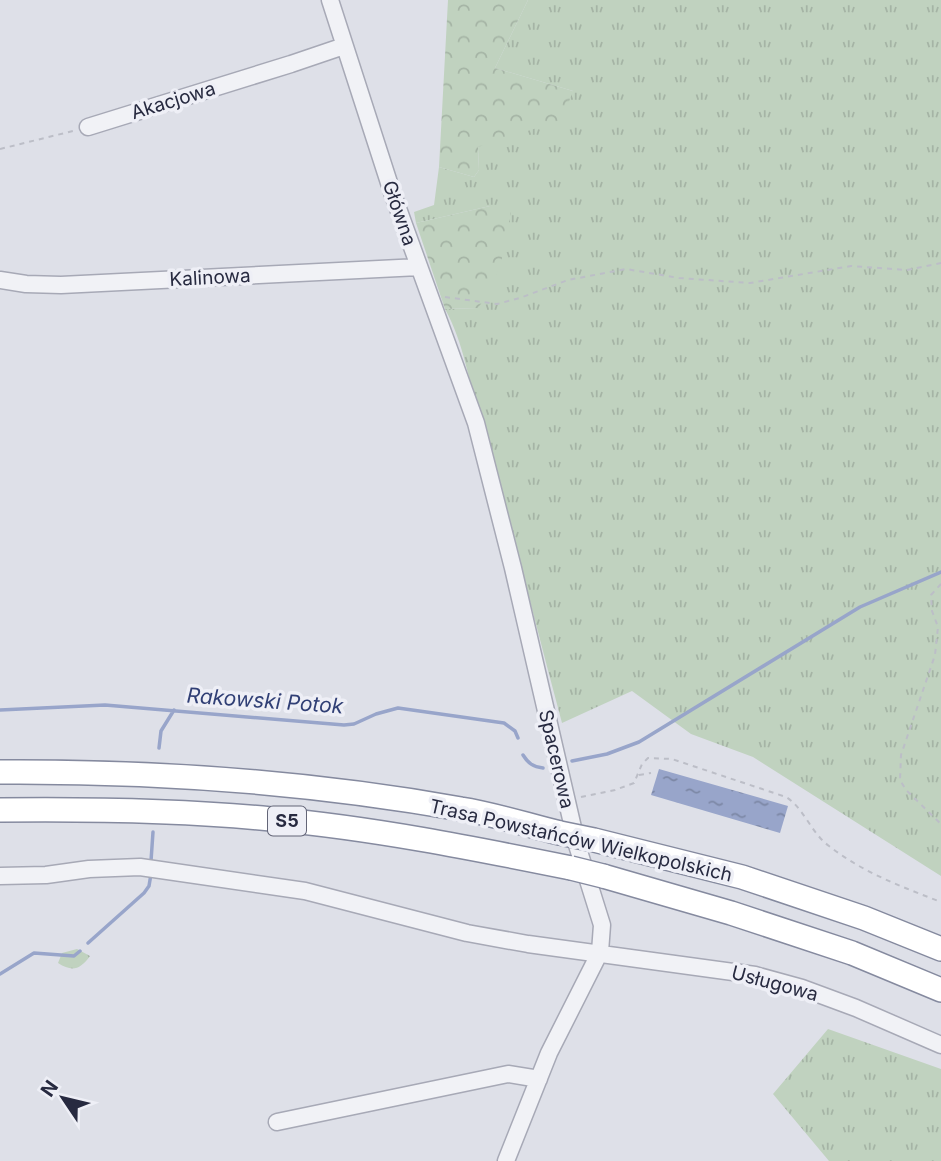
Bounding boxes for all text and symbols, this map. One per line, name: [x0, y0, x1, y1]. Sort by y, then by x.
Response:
street label: Akacjowa: [128, 77, 218, 124]
street label: Główna: [378, 178, 421, 249]
street label: Kalinowa: [169, 264, 251, 291]
water label: Rakowski Potok: [186, 683, 345, 718]
street label: Spacerowa: [534, 707, 579, 811]
street label: Trasa Powstańców Wielkopolskich: [427, 794, 734, 887]
road number: S5: [268, 806, 306, 836]
street label: Usługowa: [729, 961, 821, 1006]
north arrow: [28, 1063, 98, 1133]
text: N: [36, 1076, 63, 1101]

